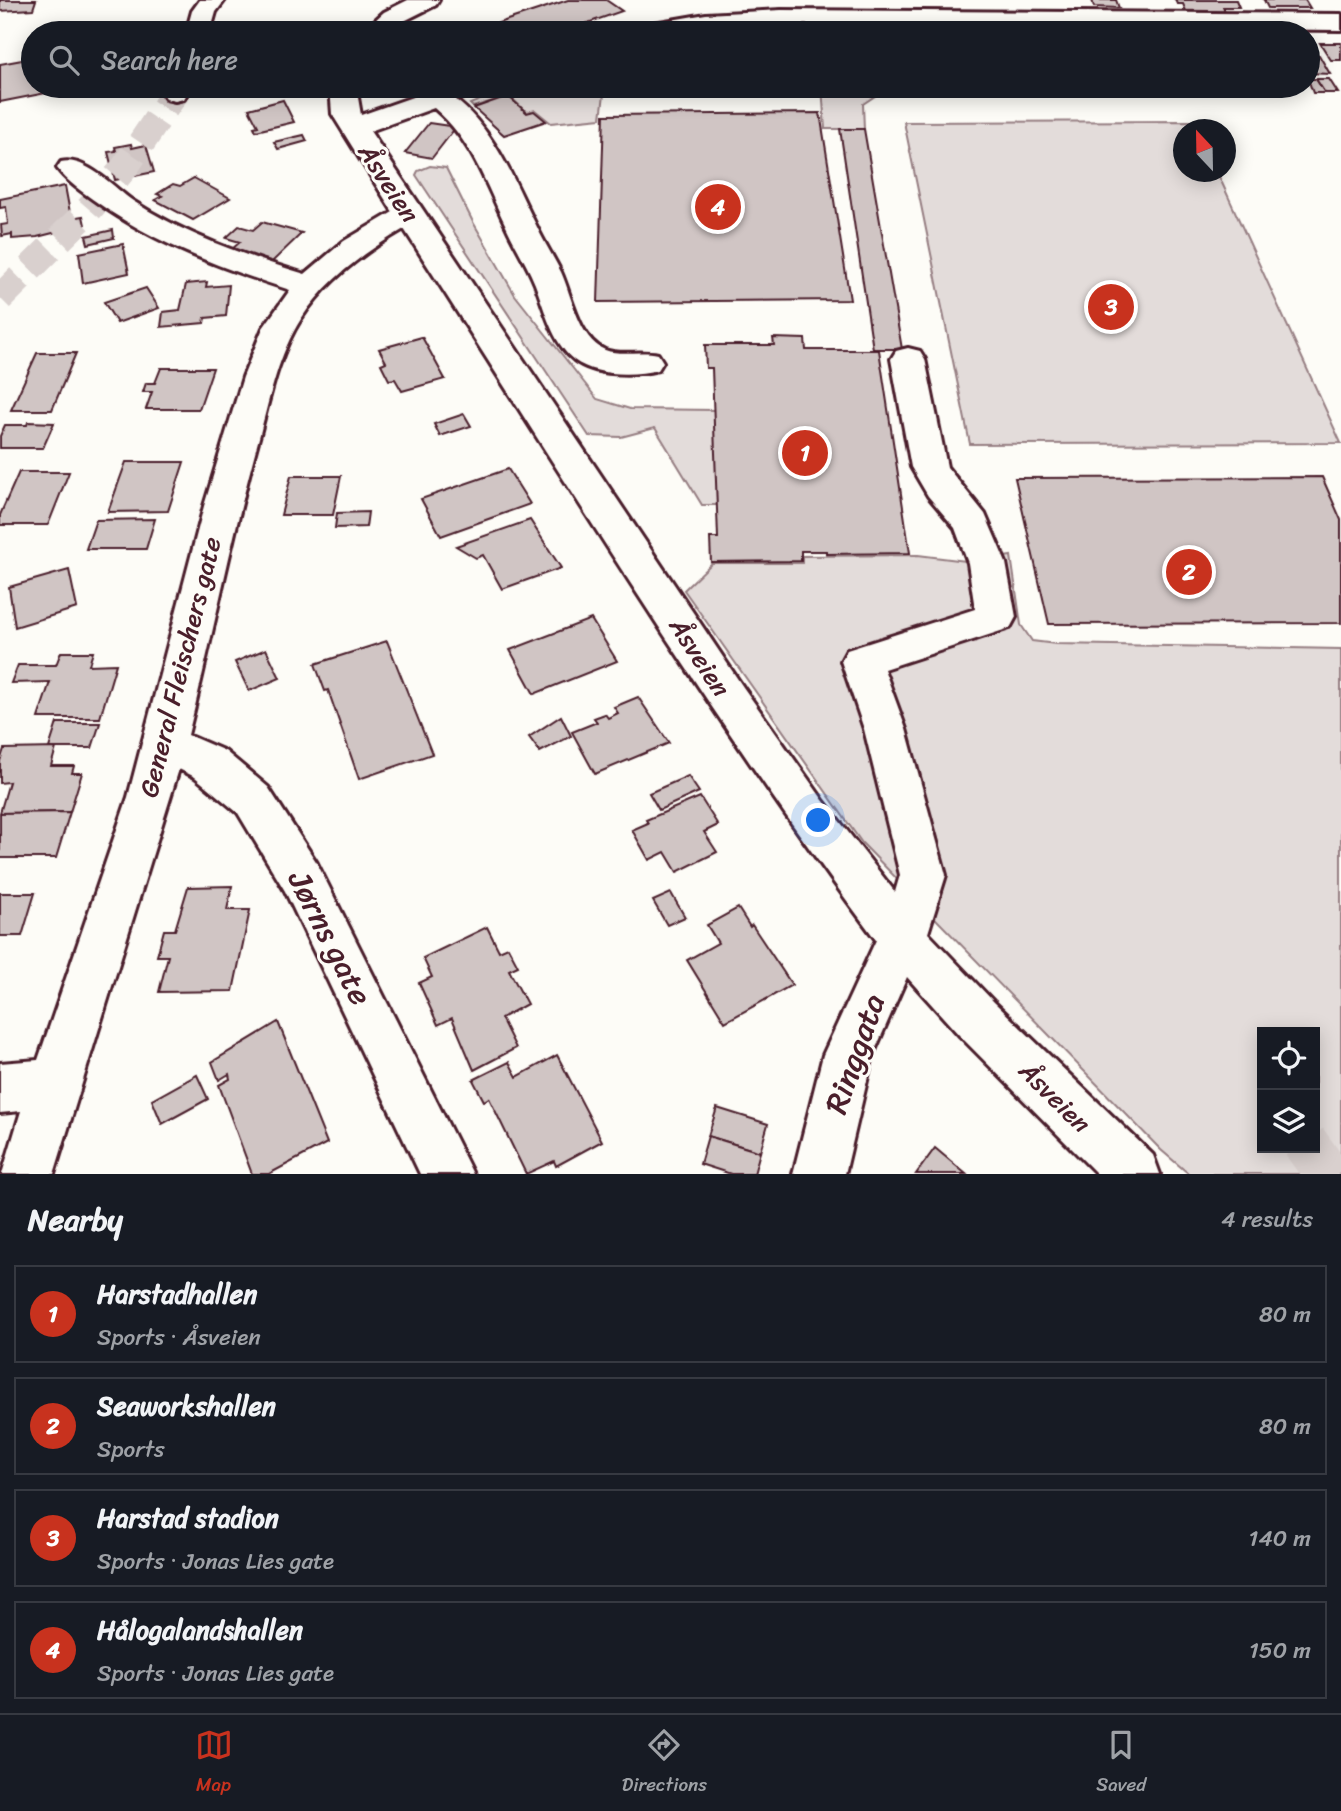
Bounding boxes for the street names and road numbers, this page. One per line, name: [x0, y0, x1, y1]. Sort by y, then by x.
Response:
street label: Åsveien: [345, 133, 432, 233]
street label: General Fleischers gate: [125, 532, 235, 802]
street label: Åsveien: [656, 607, 743, 707]
street label: Jørns gate: [271, 859, 388, 1016]
street label: Ringgata: [808, 986, 902, 1122]
street label: Åsveien: [1007, 1049, 1102, 1144]

